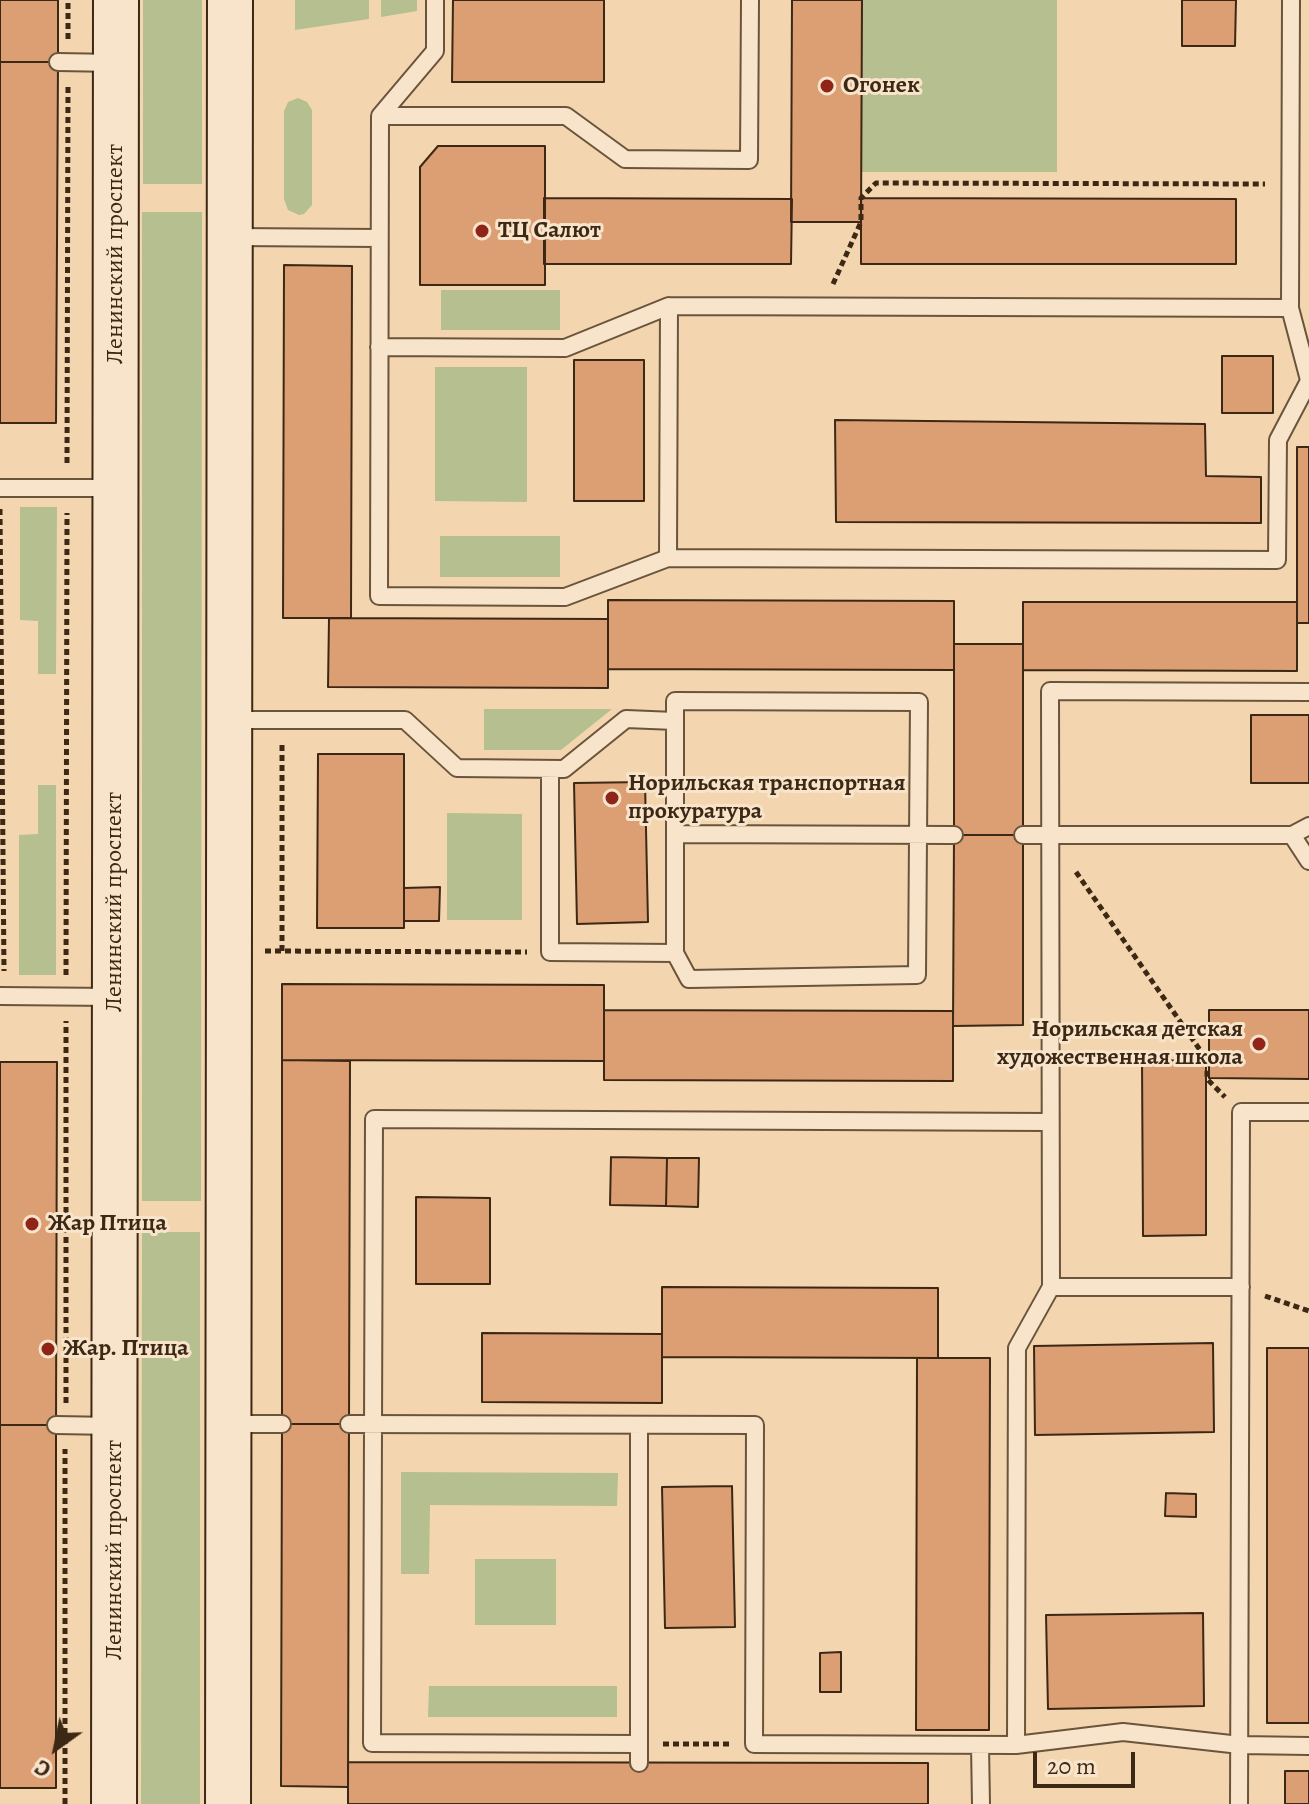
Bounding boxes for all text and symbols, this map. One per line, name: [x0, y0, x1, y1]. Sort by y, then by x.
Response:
place label: Огонек: [843, 72, 920, 100]
marker: Огонек: [818, 77, 836, 95]
street label: Ленинский проспект: [102, 144, 130, 364]
place label: ТЦ Салют: [498, 217, 601, 245]
marker: ТЦ Салют: [473, 222, 491, 240]
place label: Норильская транспортная прокуратура: [628, 770, 906, 826]
marker: Норильская транспортная прокуратура: [603, 789, 621, 807]
street label: Ленинский проспект: [101, 792, 129, 1012]
place label: Норильская детская художественная школа: [997, 1016, 1243, 1072]
marker: Норильская детская художественная школа: [1250, 1035, 1268, 1053]
place label: Жар Птица: [48, 1210, 167, 1238]
marker: Жар Птица: [23, 1215, 41, 1233]
place label: Жар. Птица: [64, 1335, 189, 1363]
marker: Жар. Птица: [39, 1340, 57, 1358]
street label: Ленинский проспект: [101, 1440, 129, 1660]
north arrow: [16, 1708, 96, 1788]
scale bar: [1037, 1736, 1139, 1786]
text: 20 m: [1047, 1750, 1096, 1782]
text: С: [29, 1752, 57, 1784]

